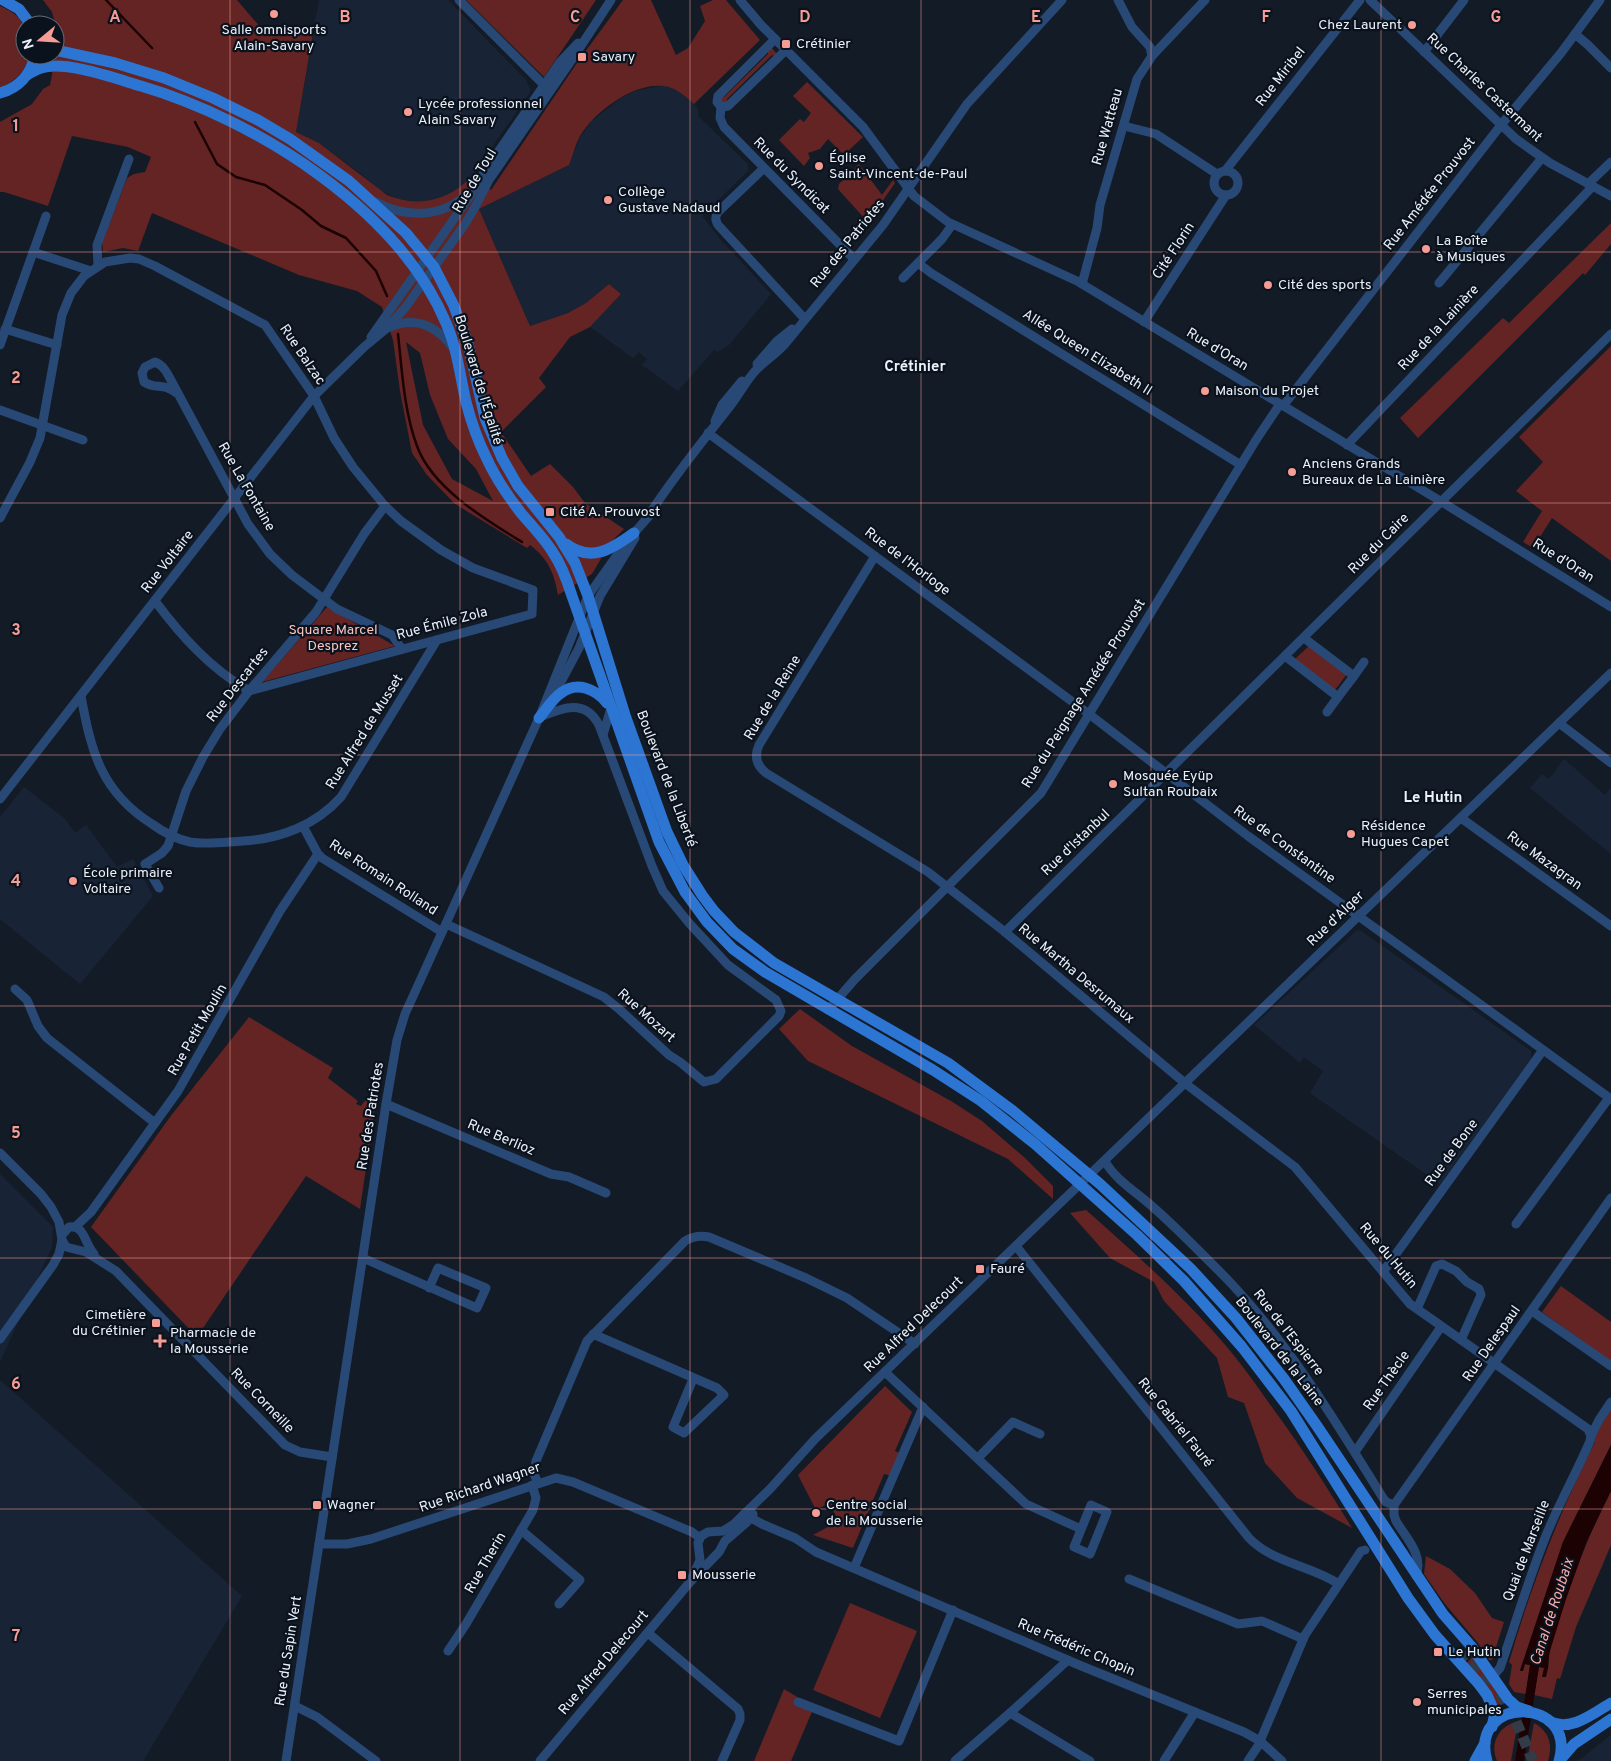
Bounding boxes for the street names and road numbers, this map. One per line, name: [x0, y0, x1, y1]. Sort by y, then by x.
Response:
street label: Rue Charles Castermant: [1423, 30, 1545, 146]
street label: Rue Miribel: [1253, 44, 1309, 110]
street label: Rue Watteau: [1089, 87, 1127, 167]
street label: Rue du Syndicat: [749, 134, 833, 218]
street label: Rue Amédée Prouvost: [1381, 134, 1479, 254]
street label: Rue de Toul: [449, 146, 501, 216]
street label: Rue des Patriotes: [807, 196, 889, 292]
street label: Cité Florin: [1149, 219, 1199, 283]
street label: Rue de la Lainière: [1395, 282, 1483, 374]
street label: Allée Queen Elizabeth II: [1019, 306, 1155, 400]
street label: Boulevard de l'Égalité: [450, 313, 507, 447]
street label: Rue Balzac: [275, 321, 329, 389]
street label: Rue d'Oran: [1183, 325, 1251, 375]
street label: Rue La Fontaine: [214, 439, 278, 535]
street label: Rue du Caire: [1345, 510, 1413, 578]
street label: Rue de l'Horloge: [861, 524, 953, 600]
street label: Rue Voltaire: [138, 527, 198, 597]
street label: Rue d'Oran: [1529, 535, 1597, 587]
street label: Rue du Peignage Amédée Prouvost: [1019, 596, 1149, 792]
street label: Rue Émile Zola: [394, 603, 489, 644]
street label: Rue Descartes: [204, 644, 272, 726]
street label: Rue de la Reine: [741, 652, 805, 744]
street label: Rue Alfred de Musset: [323, 671, 407, 793]
street label: Boulevard de la Liberté: [632, 708, 700, 850]
street label: Rue de Constantine: [1230, 802, 1338, 888]
street label: Rue d'Istanbul: [1038, 806, 1114, 880]
street label: Rue Mazagran: [1503, 828, 1585, 894]
street label: Rue Romain Rolland: [326, 837, 440, 919]
street label: Rue d'Alger: [1304, 887, 1368, 950]
street label: Rue Martha Desrumaux: [1014, 920, 1138, 1028]
street label: Rue Petit Moulin: [165, 981, 231, 1079]
street label: Rue Mozart: [613, 986, 679, 1046]
street label: Rue des Patriotes: [354, 1061, 388, 1171]
street label: Rue Berlioz: [465, 1116, 537, 1160]
street label: Rue de Bone: [1422, 1116, 1482, 1190]
street label: Rue du Hutin: [1355, 1220, 1421, 1292]
street label: Rue Alfred Delecourt: [861, 1273, 967, 1377]
street label: Rue de l'Espierre: [1249, 1286, 1327, 1380]
street label: Boulevard de la Laine: [1231, 1294, 1327, 1410]
street label: Rue Delespaul: [1459, 1303, 1525, 1385]
street label: Rue Thècle: [1360, 1348, 1414, 1414]
street label: Rue Corneille: [227, 1365, 297, 1437]
street label: Rue Gabriel Fauré: [1134, 1375, 1216, 1471]
street label: Rue Richard Wagner: [417, 1459, 543, 1517]
street label: Quai de Marseille: [1500, 1498, 1554, 1604]
street label: Rue Therin: [462, 1529, 510, 1597]
street label: Rue du Sapin Vert: [272, 1595, 306, 1707]
street label: Rue Alfred Delecourt: [555, 1607, 653, 1719]
street label: Rue Frédéric Chopin: [1015, 1616, 1137, 1680]

